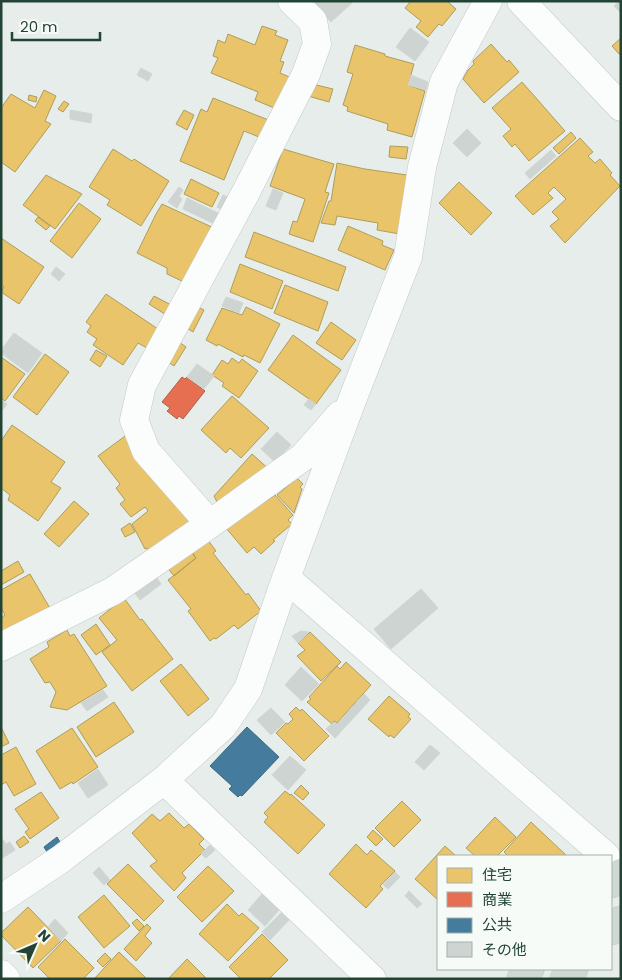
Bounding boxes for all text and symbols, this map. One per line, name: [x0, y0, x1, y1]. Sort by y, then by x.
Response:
scale bar: [12, 10, 100, 42]
text: 20 m: [20, 16, 58, 37]
legend: [437, 855, 612, 970]
text: 住宅: [482, 864, 512, 885]
text: 商業: [482, 889, 512, 910]
text: 公共: [482, 914, 512, 935]
north arrow: [10, 920, 60, 970]
text: N: [33, 925, 55, 947]
text: その他: [482, 939, 527, 960]

